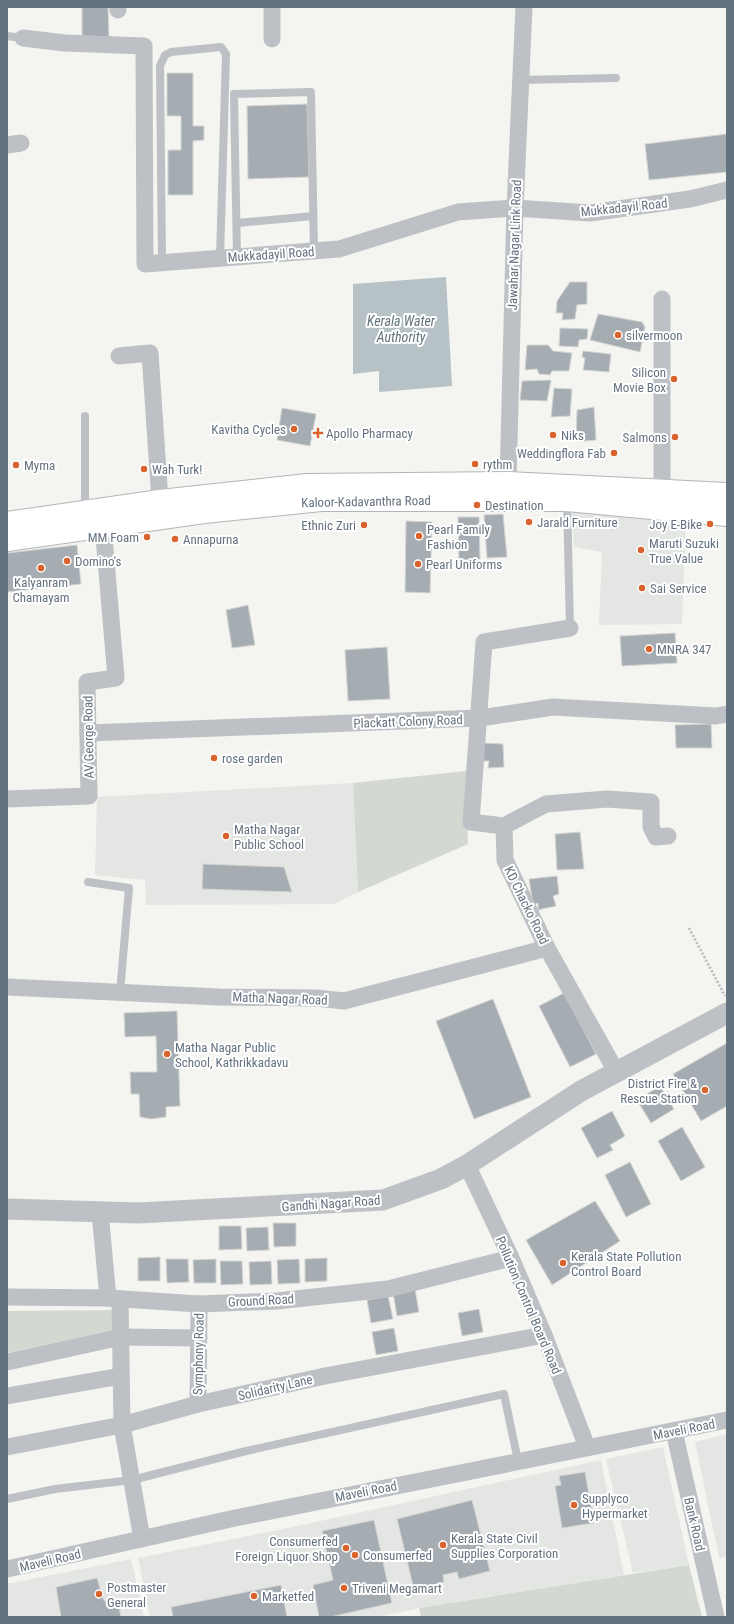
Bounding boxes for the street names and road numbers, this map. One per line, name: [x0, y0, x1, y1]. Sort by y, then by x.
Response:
street label: Jawahar Nagar Link Road: [505, 179, 524, 311]
street label: Mukkadayil Road: [580, 195, 668, 220]
street label: Mukkadayil Road: [227, 244, 315, 265]
street label: Kaloor-Kadavanthra Road: [301, 493, 431, 510]
street label: AV George Road: [80, 695, 97, 779]
street label: Plackatt Colony Road: [353, 712, 463, 731]
street label: KD Chacko Road: [501, 864, 552, 947]
street label: Matha Nagar Road: [232, 989, 328, 1008]
street label: Gandhi Nagar Road: [281, 1193, 381, 1214]
street label: Pollution Control Board Road: [493, 1234, 564, 1376]
street label: Ground Road: [228, 1291, 294, 1310]
street label: Symphony Road: [190, 1313, 207, 1395]
street label: Solidarity Lane: [236, 1372, 314, 1403]
street label: Maveli Road: [652, 1416, 716, 1443]
street label: Maveli Road: [334, 1478, 398, 1505]
street label: Bank Road: [681, 1496, 708, 1552]
street label: Maveli Road: [18, 1546, 82, 1575]

